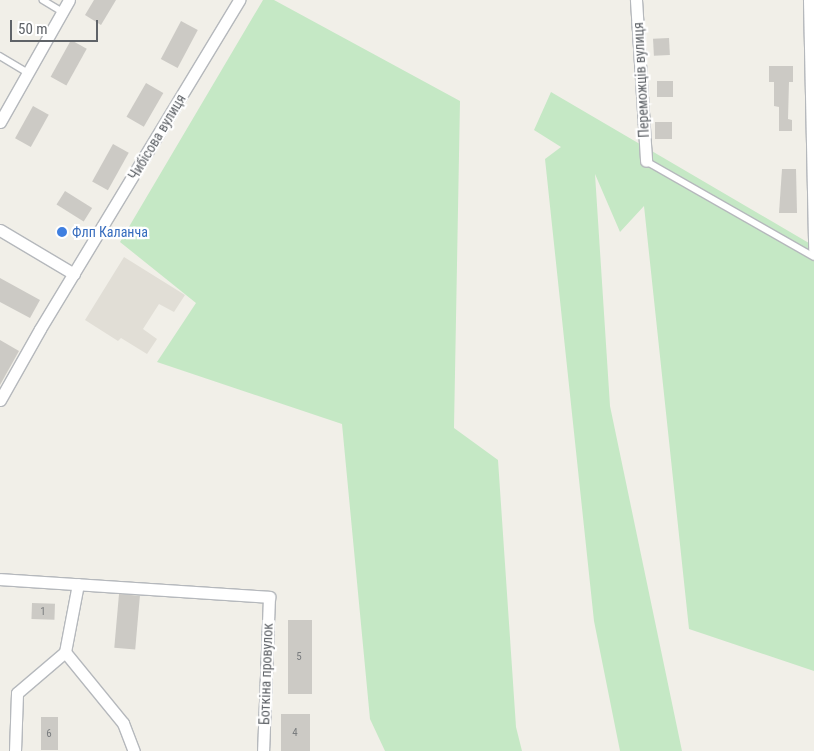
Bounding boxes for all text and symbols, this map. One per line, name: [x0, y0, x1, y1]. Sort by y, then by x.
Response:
scale bar: [12, 10, 100, 42]
text: 50 m: [18, 20, 48, 38]
street label: Переможців вулиця: [630, 22, 652, 138]
street label: Чибісова вулиця: [125, 91, 189, 183]
place label: Флп Каланча: [72, 224, 148, 240]
marker: Флп Каланча: [56, 226, 68, 238]
house number: 1: [40, 605, 46, 619]
street label: Боткіна провулок: [256, 623, 276, 725]
house number: 5: [296, 650, 302, 664]
house number: 4: [292, 726, 298, 740]
house number: 6: [46, 727, 52, 741]

